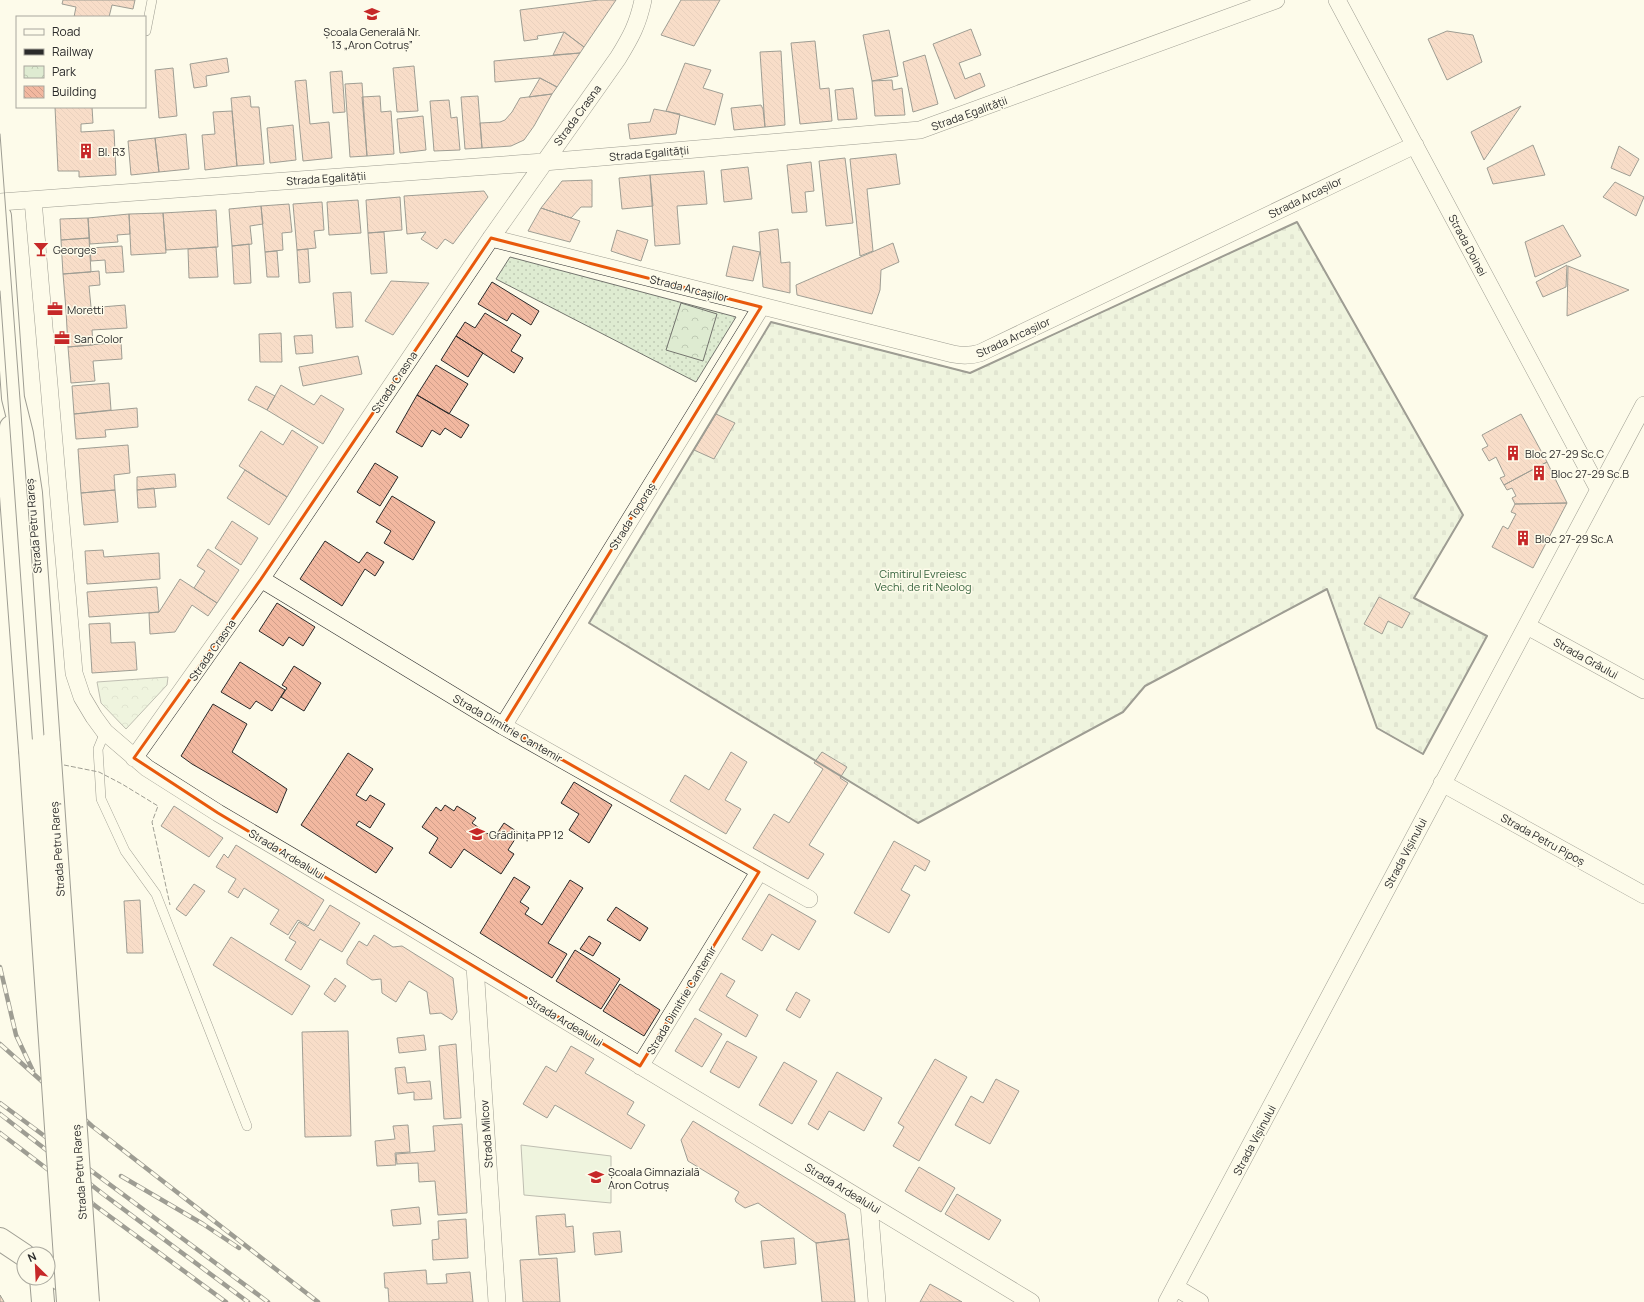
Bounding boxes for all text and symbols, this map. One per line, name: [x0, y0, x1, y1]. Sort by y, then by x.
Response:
school or university icon: Școala Generală Nr. 13 „Aron Cotruș”: [363, 5, 381, 23]
legend: [16, 16, 146, 108]
text: Road: [52, 23, 80, 40]
place label: Școala Generală Nr. 13 „Aron Cotruș”: [323, 24, 421, 52]
text: Railway: [52, 43, 94, 60]
text: Park: [52, 63, 77, 80]
street label: Strada Crasna: [550, 81, 604, 149]
text: Building: [52, 83, 96, 100]
street label: Strada Egalității: [929, 92, 1009, 134]
building icon: Bl. R3: [77, 142, 95, 160]
street label: Strada Egalității: [609, 142, 689, 164]
place label: Bl. R3: [98, 144, 125, 159]
street label: Strada Egalității: [286, 168, 366, 188]
street label: Strada Arcașilor: [1266, 173, 1344, 221]
street label: Strada Doinei: [1445, 212, 1491, 278]
bar icon: Georges: [32, 240, 50, 258]
place label: Georges: [53, 242, 96, 257]
street label: Strada Arcașilor: [648, 271, 730, 305]
office icon: Moretti: [46, 300, 64, 318]
place label: Moretti: [67, 302, 104, 317]
street label: Strada Arcașilor: [973, 313, 1053, 361]
office icon: San Color: [53, 329, 71, 347]
place label: San Color: [74, 331, 123, 346]
street label: Strada Crasna: [368, 348, 420, 416]
building icon: Bloc 27-29 Sc.C: [1504, 444, 1522, 462]
place label: Bloc 27-29 Sc.C: [1525, 446, 1604, 461]
building icon: Bloc 27-29 Sc.B: [1530, 464, 1548, 482]
place label: Bloc 27-29 Sc.B: [1551, 466, 1629, 481]
street label: Strada Petru Rareș: [21, 478, 45, 574]
street label: Strada Toporaș: [605, 479, 659, 553]
building icon: Bloc 27-29 Sc.A: [1514, 529, 1532, 547]
place label: Bloc 27-29 Sc.A: [1535, 531, 1613, 546]
park label: Cimitirul Evreiesc Vechi, de rit Neolog: [874, 566, 972, 594]
street label: Strada Crasna: [185, 616, 239, 684]
street label: Strada Grâului: [1551, 634, 1621, 682]
street label: Strada Dimitrie Cantemir: [451, 690, 566, 766]
street label: Strada Petru Rareș: [46, 801, 68, 897]
street label: Strada Petru Pipoș: [1498, 810, 1588, 868]
street label: Strada Vișinului: [1380, 815, 1430, 891]
street label: Strada Ardealului: [246, 825, 328, 883]
school or university icon: Grădinița PP 12: [468, 825, 486, 843]
place label: Grădinița PP 12: [489, 827, 564, 842]
street label: Strada Dimitrie Cantemir: [643, 943, 719, 1057]
street label: Strada Ardealului: [524, 992, 606, 1050]
street label: Strada Milcov: [476, 1099, 496, 1168]
street label: Strada Vișinului: [1229, 1102, 1279, 1178]
street label: Strada Petru Rareș: [68, 1124, 90, 1220]
street label: Strada Ardealului: [802, 1159, 884, 1217]
place label: Școala Gimnazială Aron Cotruș: [608, 1164, 700, 1192]
school or university icon: Școala Gimnazială Aron Cotruș: [587, 1168, 605, 1186]
north arrow: [16, 1246, 56, 1286]
text: N: [25, 1248, 38, 1265]

